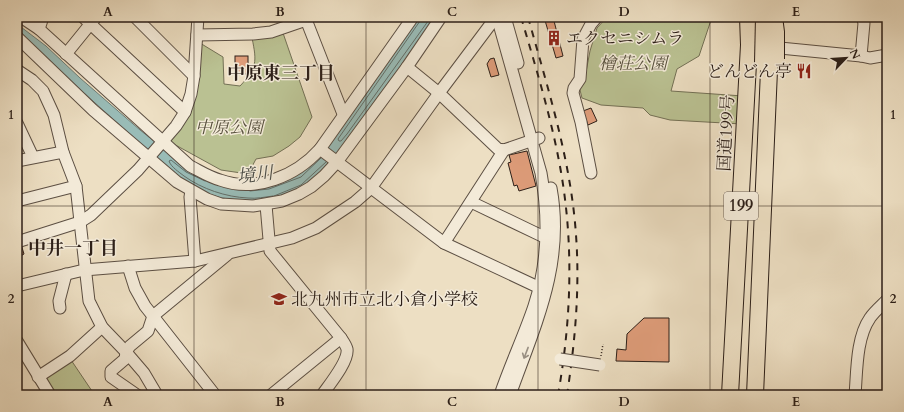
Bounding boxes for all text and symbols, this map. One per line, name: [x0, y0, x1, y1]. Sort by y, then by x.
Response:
text: A: [103, 3, 113, 21]
text: B: [275, 3, 285, 21]
text: C: [447, 3, 457, 21]
text: D: [618, 3, 630, 21]
text: E: [792, 3, 800, 21]
place label: エクセニシムラ: [566, 27, 684, 50]
building icon: エクセニシムラ: [545, 29, 563, 47]
north arrow: [826, 38, 866, 78]
text: N: [846, 46, 864, 62]
park label: 檜荘公園: [599, 52, 670, 75]
place label: どんどん亭: [707, 60, 792, 83]
district label: 中原東三丁目: [227, 61, 335, 86]
restaurant icon: どんどん亭: [795, 62, 813, 80]
street label: 国道199号: [712, 94, 740, 172]
text: 1: [8, 106, 14, 124]
text: 1: [890, 106, 896, 124]
park label: 中原公園: [195, 116, 266, 139]
water label: 境川: [236, 160, 276, 190]
road number: 199: [724, 192, 758, 220]
district label: 中井一丁目: [28, 236, 118, 261]
place label: 北九州市立北小倉小学校: [291, 288, 478, 311]
text: 2: [8, 290, 15, 308]
school or university icon: 北九州市立北小倉小学校: [270, 290, 288, 308]
text: 2: [890, 290, 897, 308]
one-way arrow: [521, 347, 529, 359]
text: A: [103, 393, 113, 411]
text: B: [275, 393, 285, 411]
text: C: [447, 393, 457, 411]
text: D: [618, 393, 630, 411]
text: E: [792, 393, 800, 411]

